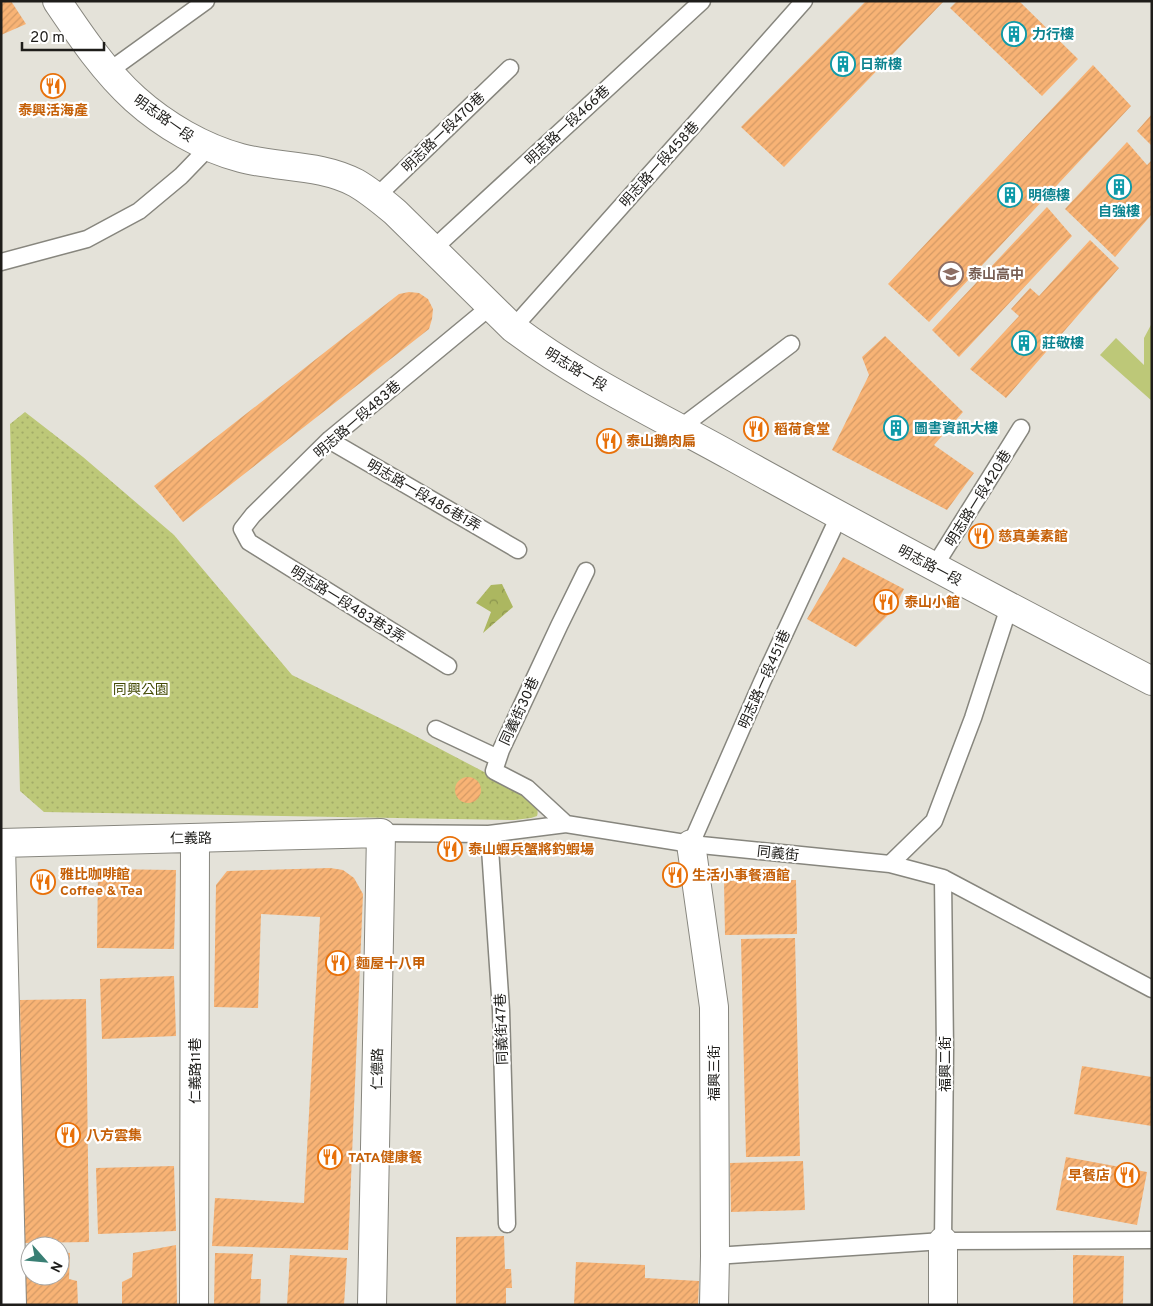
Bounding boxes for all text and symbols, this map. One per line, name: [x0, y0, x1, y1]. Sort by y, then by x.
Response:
scale bar: [22, 20, 105, 52]
building icon: 力行樓: [1001, 21, 1027, 47]
place label: 力行樓: [1032, 27, 1074, 44]
text: 20 m: [30, 29, 65, 48]
building icon: 日新樓: [830, 51, 856, 77]
place label: 日新樓: [860, 57, 902, 74]
restaurant icon: 泰興活海產: [40, 73, 66, 99]
street label: 明志路一段466巷: [522, 83, 614, 170]
street label: 明志路一段470巷: [399, 89, 489, 177]
street label: 明志路一段: [130, 92, 197, 146]
place label: 泰興活海產: [18, 102, 88, 120]
street label: 明志路一段458巷: [617, 118, 703, 212]
building icon: 自強樓: [1106, 174, 1132, 200]
building icon: 明德樓: [997, 182, 1023, 208]
place label: 明德樓: [1028, 187, 1070, 205]
place label: 自強樓: [1098, 204, 1140, 221]
school or university icon: 泰山高中: [938, 261, 964, 287]
place label: 泰山高中: [968, 266, 1024, 284]
building icon: 莊敬樓: [1011, 330, 1037, 356]
place label: 莊敬樓: [1042, 335, 1084, 353]
street label: 明志路一段: [541, 345, 610, 396]
street label: 明志路一段483巷: [311, 378, 405, 463]
building icon: 圖書資訊大樓: [883, 415, 909, 441]
restaurant icon: 稻荷食堂: [743, 416, 769, 442]
place label: 稻荷食堂: [774, 421, 830, 439]
place label: 圖書資訊大樓: [914, 421, 998, 438]
restaurant icon: 泰山鵝肉扁: [596, 428, 622, 454]
place label: 泰山鵝肉扁: [626, 433, 696, 451]
street label: 明志路一段420巷: [943, 448, 1016, 550]
street label: 明志路一段486巷1弄: [363, 457, 483, 536]
restaurant icon: 慈真美素館: [968, 523, 994, 549]
place label: 慈真美素館: [998, 528, 1068, 546]
street label: 明志路一段: [894, 542, 964, 590]
street label: 明志路一段483巷3弄: [287, 563, 408, 647]
restaurant icon: 泰山小館: [873, 589, 899, 615]
place label: 泰山小館: [904, 594, 960, 612]
street label: 明志路一段451巷: [736, 627, 795, 732]
street label: 同義街30巷: [497, 675, 544, 748]
park label: 同興公園: [113, 682, 169, 699]
street label: 仁義路: [170, 831, 212, 848]
restaurant icon: 泰山蝦兵蟹將釣蝦場: [437, 836, 463, 862]
place label: 泰山蝦兵蟹將釣蝦場: [468, 841, 594, 859]
street label: 同義街: [756, 844, 800, 865]
restaurant icon: 生活小事餐酒館: [662, 862, 688, 888]
place label: 雅比咖啡館 Coffee & Tea: [60, 867, 143, 900]
place label: 生活小事餐酒館: [692, 867, 790, 885]
restaurant icon: 雅比咖啡館 Coffee & Tea: [30, 869, 56, 895]
restaurant icon: 麵屋十八甲: [325, 950, 351, 976]
place label: 麵屋十八甲: [356, 956, 426, 973]
street label: 同義街47巷: [493, 993, 512, 1065]
street label: 福興二街: [938, 1036, 955, 1092]
street label: 仁義路11巷: [188, 1038, 205, 1104]
street label: 福興三街: [707, 1045, 724, 1101]
street label: 仁德路: [369, 1048, 387, 1090]
restaurant icon: 八方雲集: [55, 1122, 81, 1148]
place label: 八方雲集: [86, 1127, 142, 1145]
restaurant icon: TATA健康餐: [317, 1144, 343, 1170]
place label: TATA健康餐: [348, 1149, 422, 1167]
restaurant icon: 早餐店: [1114, 1162, 1140, 1188]
place label: 早餐店: [1068, 1167, 1110, 1185]
north arrow: [20, 1236, 70, 1286]
text: N: [45, 1258, 65, 1275]

